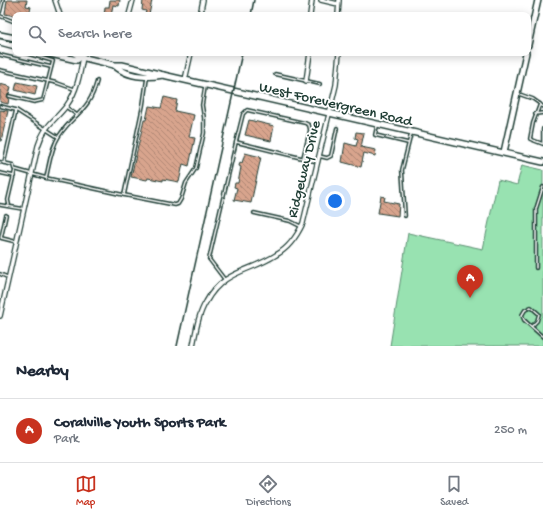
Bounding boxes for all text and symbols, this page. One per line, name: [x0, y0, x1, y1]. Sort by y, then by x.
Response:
search box: [12, 12, 531, 56]
icon: search: [26, 23, 48, 45]
text: Search here: [58, 25, 132, 43]
street label: West Forevergreen Road: [257, 79, 415, 132]
street label: Ridgeway Drive: [284, 119, 326, 220]
your location: [325, 191, 345, 211]
pin: A: [457, 265, 483, 298]
text: Nearby: [16, 362, 69, 382]
text: Coralville Youth Sports Park: [54, 414, 225, 432]
text: A: [25, 423, 33, 438]
text: 250 m: [494, 423, 527, 438]
text: Park: [54, 432, 79, 447]
tab: Map: [75, 473, 97, 509]
tab: Directions: [246, 473, 291, 509]
tab: Saved: [440, 473, 468, 509]

